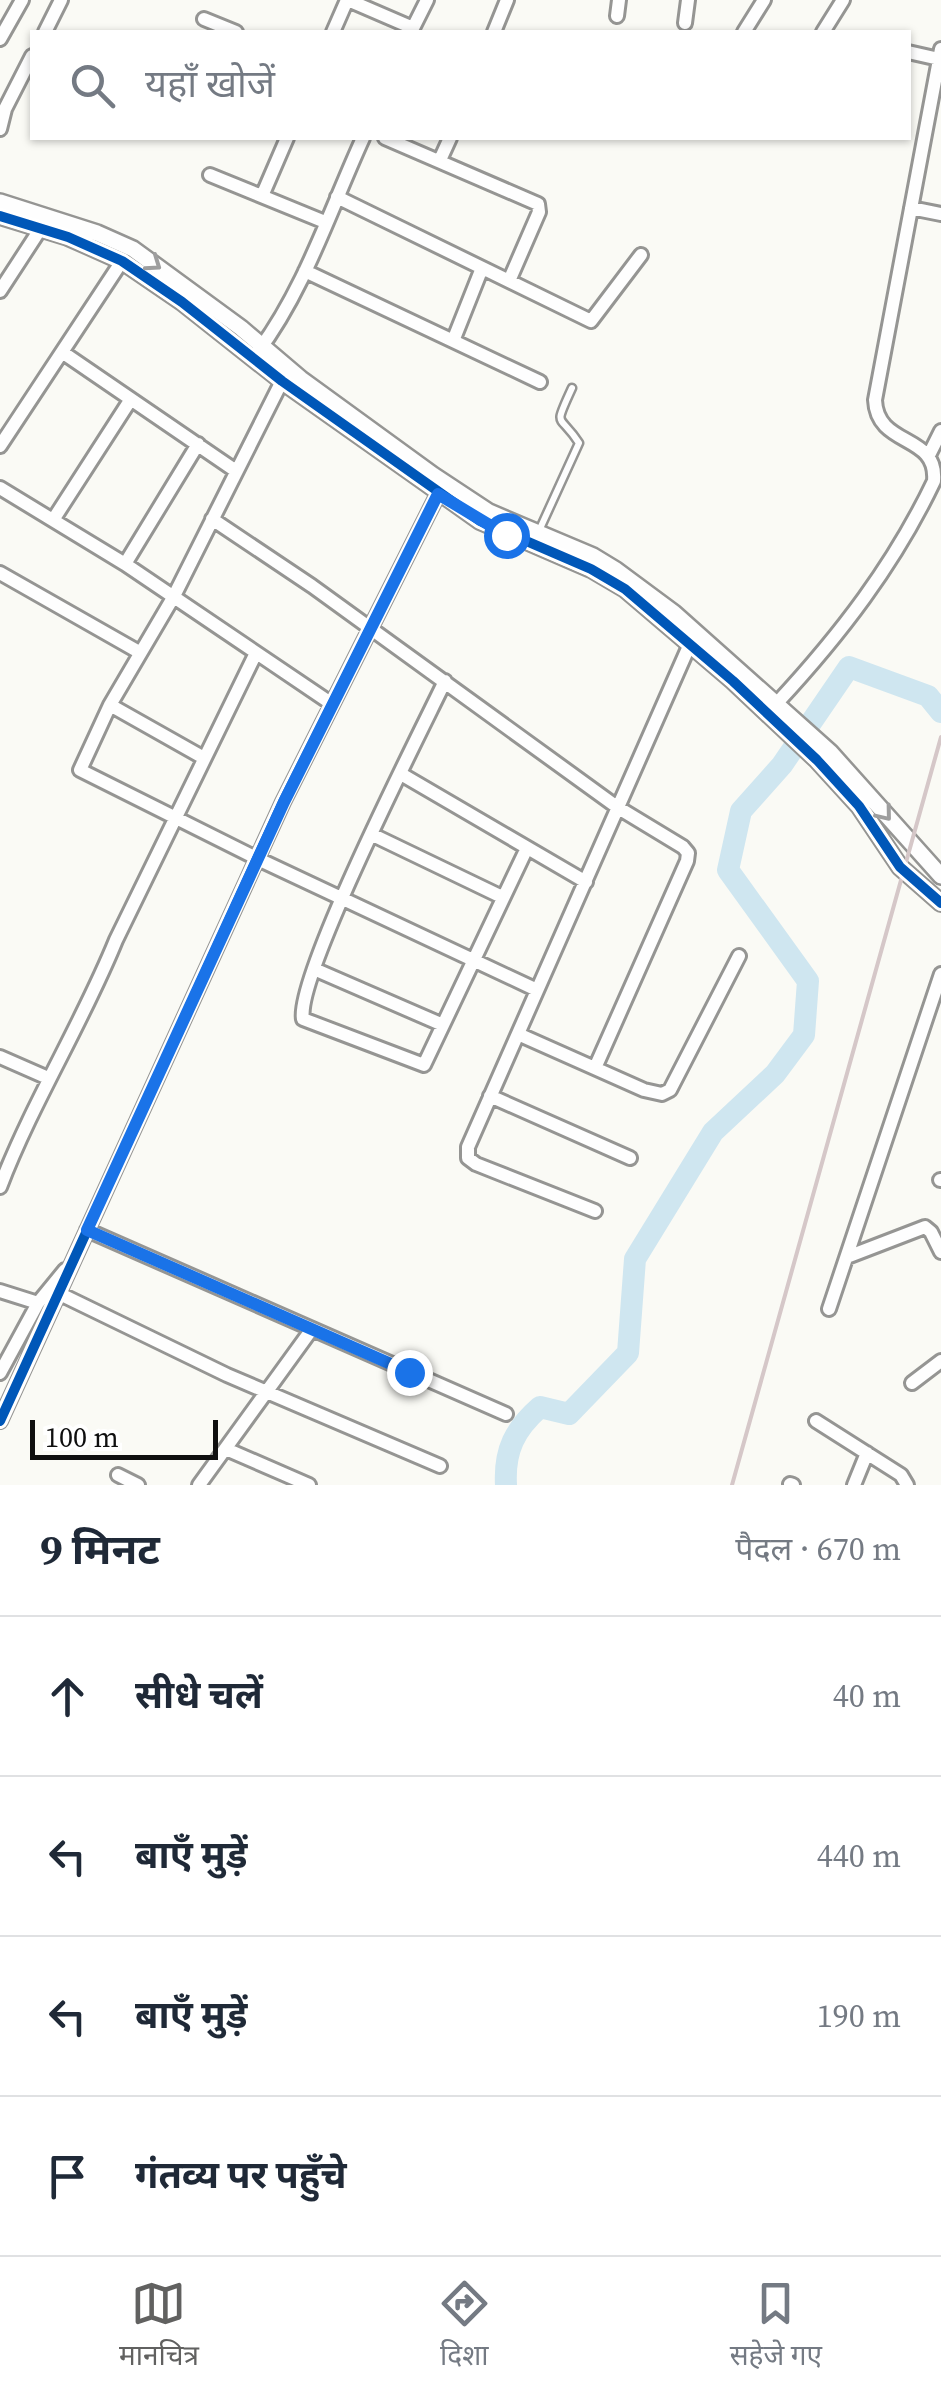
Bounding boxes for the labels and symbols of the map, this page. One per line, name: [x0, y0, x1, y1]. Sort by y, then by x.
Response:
one-way arrow: [143, 252, 162, 270]
route start: [484, 513, 530, 559]
one-way arrow: [873, 803, 891, 821]
route end: [387, 1350, 433, 1396]
scale bar: [30, 1415, 218, 1460]

